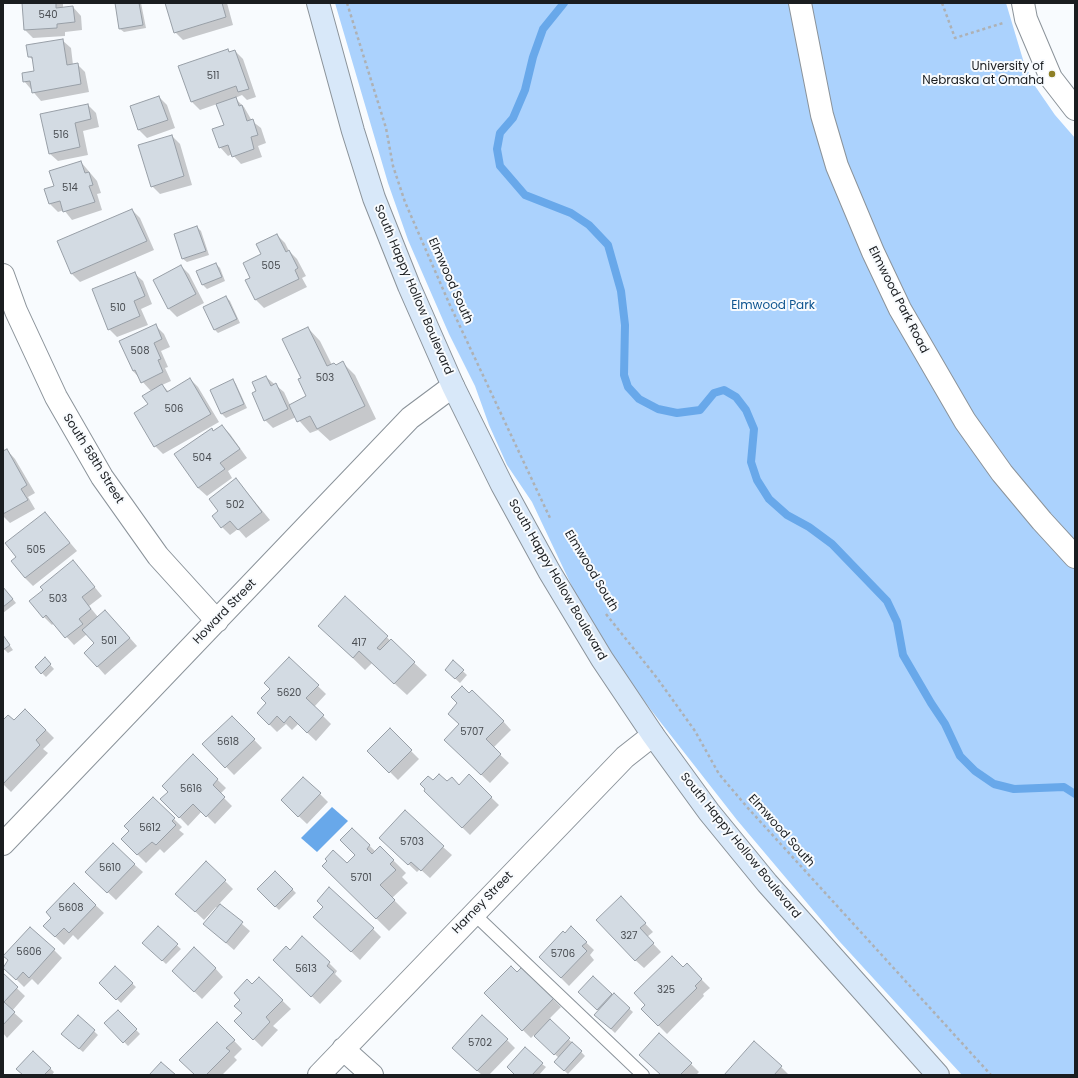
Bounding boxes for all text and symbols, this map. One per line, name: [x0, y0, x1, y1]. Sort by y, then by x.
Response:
house number: 540: [39, 9, 57, 21]
place label: University of Nebraska at Omaha: [922, 60, 1044, 88]
marker: University of Nebraska at Omaha: [1047, 69, 1057, 79]
house number: 511: [207, 70, 219, 82]
house number: 516: [53, 129, 69, 141]
house number: 514: [62, 182, 78, 194]
street label: South Happy Hollow Boulevard: [371, 203, 455, 377]
street label: Elmwood South: [425, 236, 475, 326]
street label: Elmwood Park Road: [865, 244, 931, 356]
house number: 505: [262, 260, 280, 272]
park label: Elmwood Park: [731, 299, 815, 313]
house number: 510: [110, 302, 126, 314]
house number: 508: [131, 345, 149, 357]
house number: 503: [316, 372, 334, 384]
house number: 506: [165, 403, 183, 415]
street label: South 58th Street: [60, 411, 126, 507]
house number: 504: [193, 452, 211, 464]
street label: South Happy Hollow Boulevard: [505, 497, 609, 663]
house number: 502: [226, 499, 244, 511]
street label: Elmwood South: [561, 528, 621, 614]
house number: 505: [27, 544, 45, 556]
street label: Howard Street: [190, 576, 260, 648]
house number: 503: [49, 593, 67, 605]
house number: 501: [101, 635, 117, 647]
house number: 417: [352, 637, 366, 649]
house number: 5620: [277, 687, 301, 699]
house number: 5707: [460, 726, 484, 738]
house number: 5618: [217, 736, 239, 748]
street label: South Happy Hollow Boulevard: [677, 770, 803, 922]
house number: 5616: [180, 783, 202, 795]
street label: Elmwood South: [745, 792, 817, 870]
house number: 5612: [139, 822, 161, 834]
house number: 5703: [400, 836, 424, 848]
house number: 5610: [99, 862, 121, 874]
street label: Harney Street: [450, 869, 516, 937]
house number: 5701: [350, 872, 372, 884]
house number: 5608: [58, 902, 84, 914]
house number: 327: [620, 930, 638, 942]
house number: 5606: [16, 946, 42, 958]
house number: 5706: [551, 948, 575, 960]
house number: 5613: [295, 963, 317, 975]
house number: 325: [657, 984, 675, 996]
house number: 5702: [468, 1037, 492, 1049]

